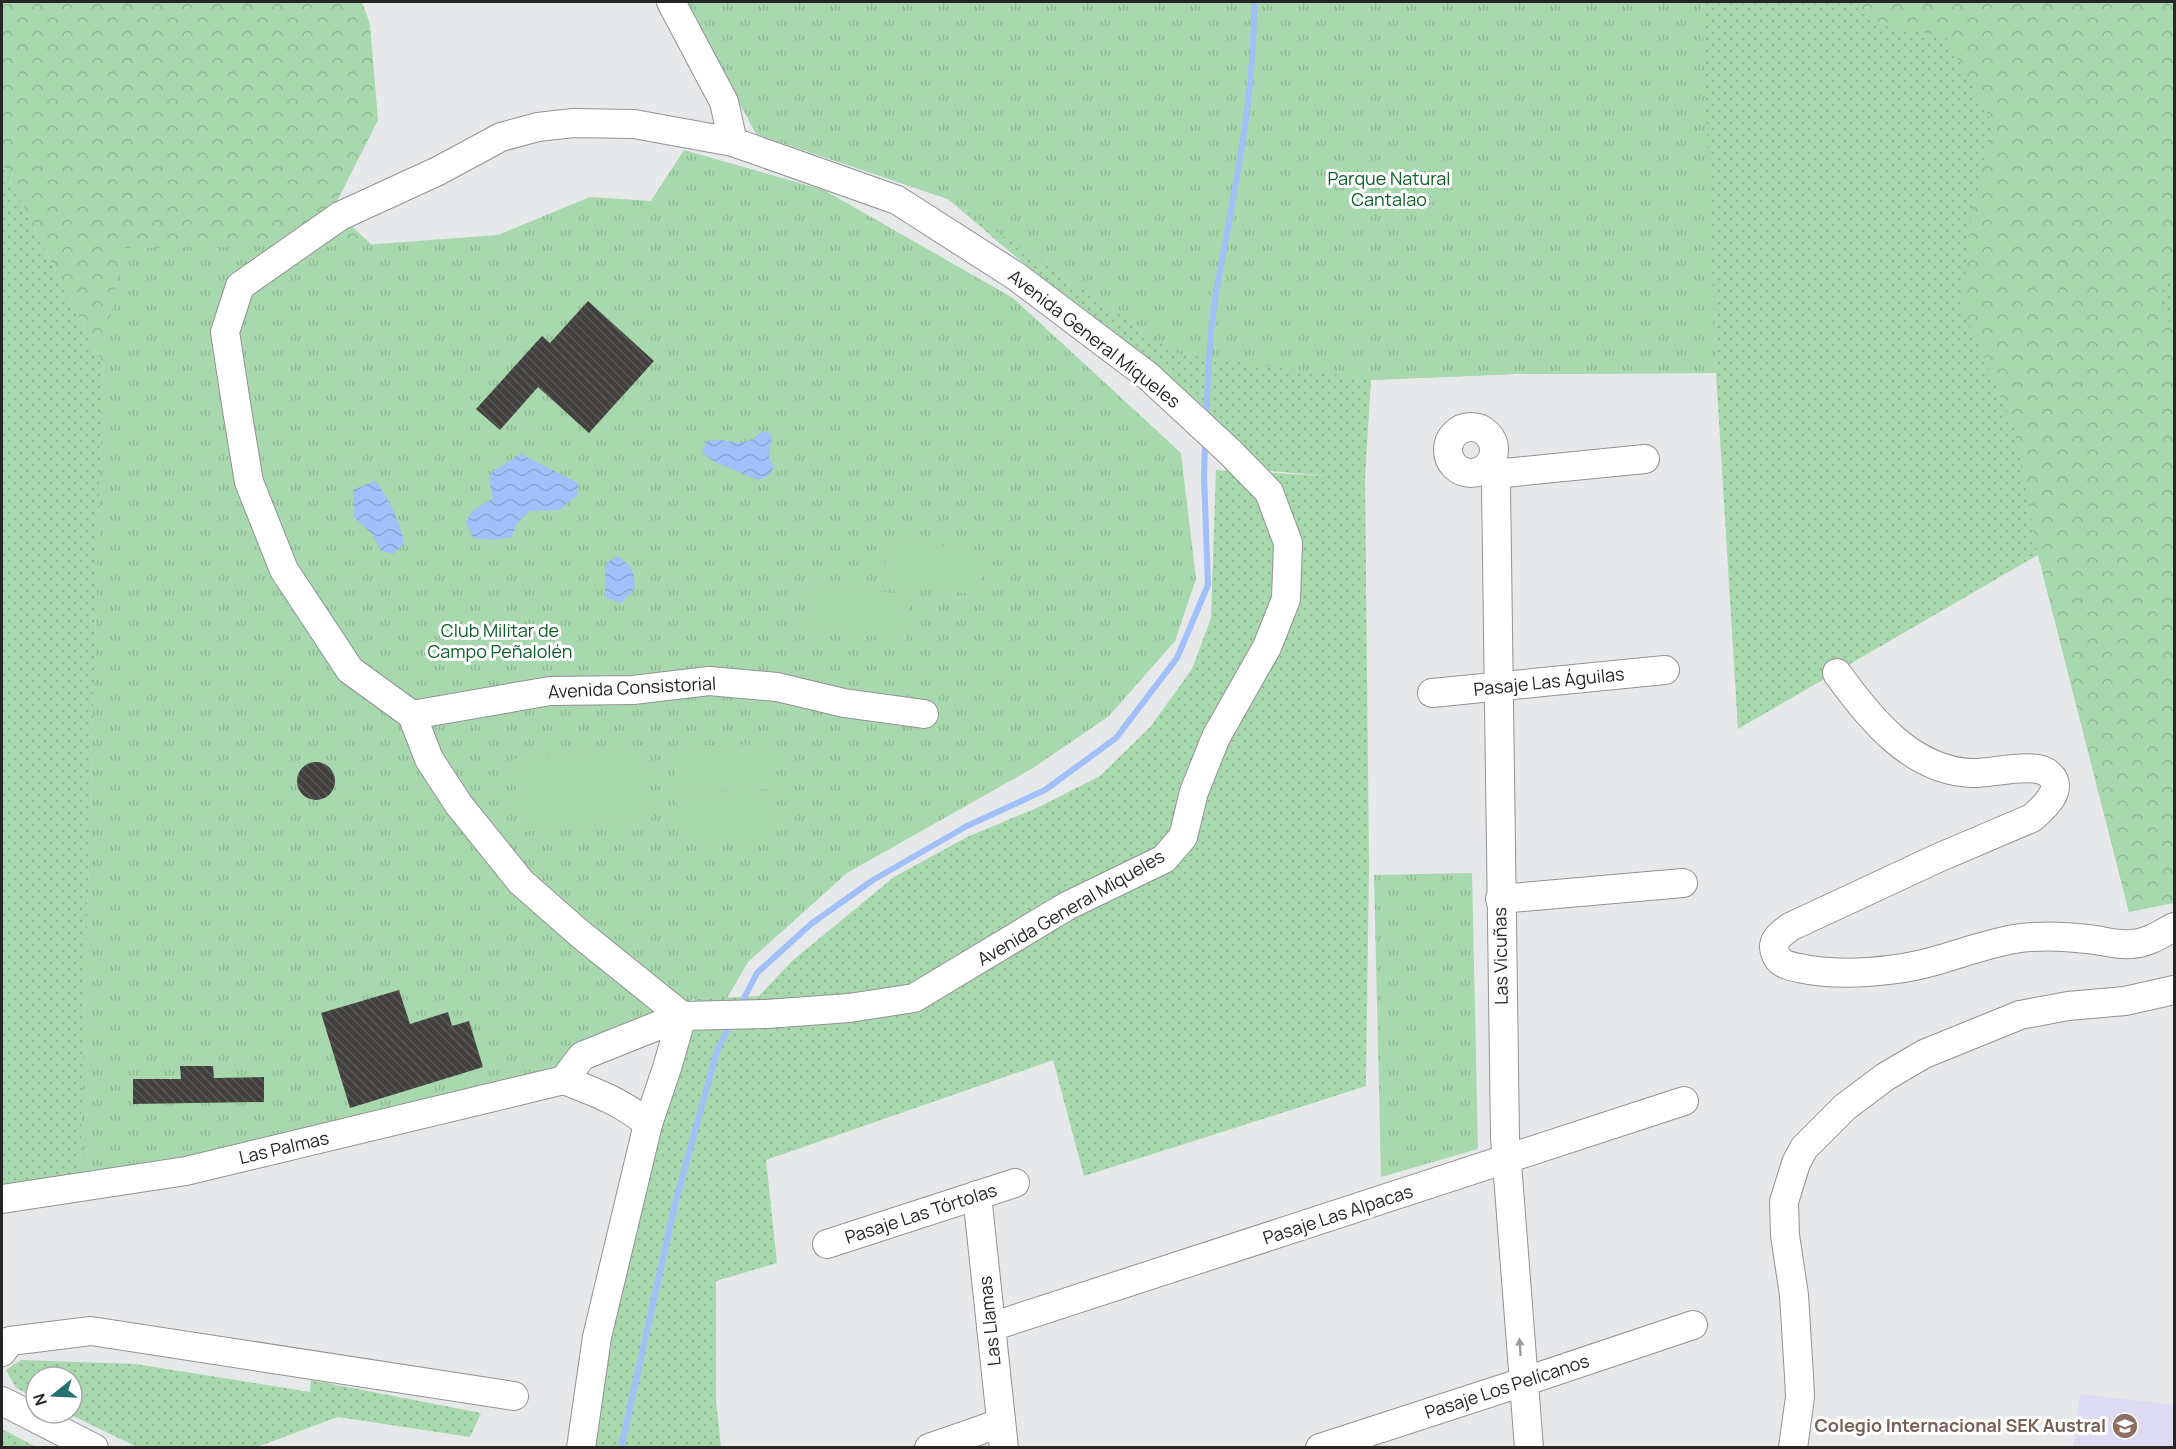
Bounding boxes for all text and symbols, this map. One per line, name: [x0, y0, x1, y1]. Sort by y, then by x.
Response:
park label: Parque Natural Cantalao: [1328, 166, 1450, 211]
street label: Avenida General Miqueles: [1004, 263, 1186, 413]
park label: Club Militar de Campo Peñalolén: [427, 618, 573, 663]
street label: Pasaje Las Águilas: [1472, 661, 1625, 701]
street label: Avenida Consistorial: [547, 671, 717, 703]
street label: Avenida General Miqueles: [973, 844, 1168, 971]
street label: Las Vicuñas: [1487, 907, 1513, 1005]
street label: Las Palmas: [236, 1125, 331, 1169]
street label: Pasaje Las Tórtolas: [842, 1177, 1000, 1249]
street label: Pasaje Las Alpacas: [1260, 1178, 1416, 1250]
street label: Las Llamas: [972, 1275, 1006, 1367]
one-way arrow: [1515, 1338, 1525, 1357]
street label: Pasaje Los Pelícanos: [1421, 1348, 1592, 1424]
north arrow: [24, 1365, 84, 1425]
text: N: [27, 1391, 52, 1409]
school or university icon: Colegio Internacional SEK Austral: [2110, 1411, 2140, 1441]
place label: Colegio Internacional SEK Austral: [1815, 1413, 2106, 1437]

